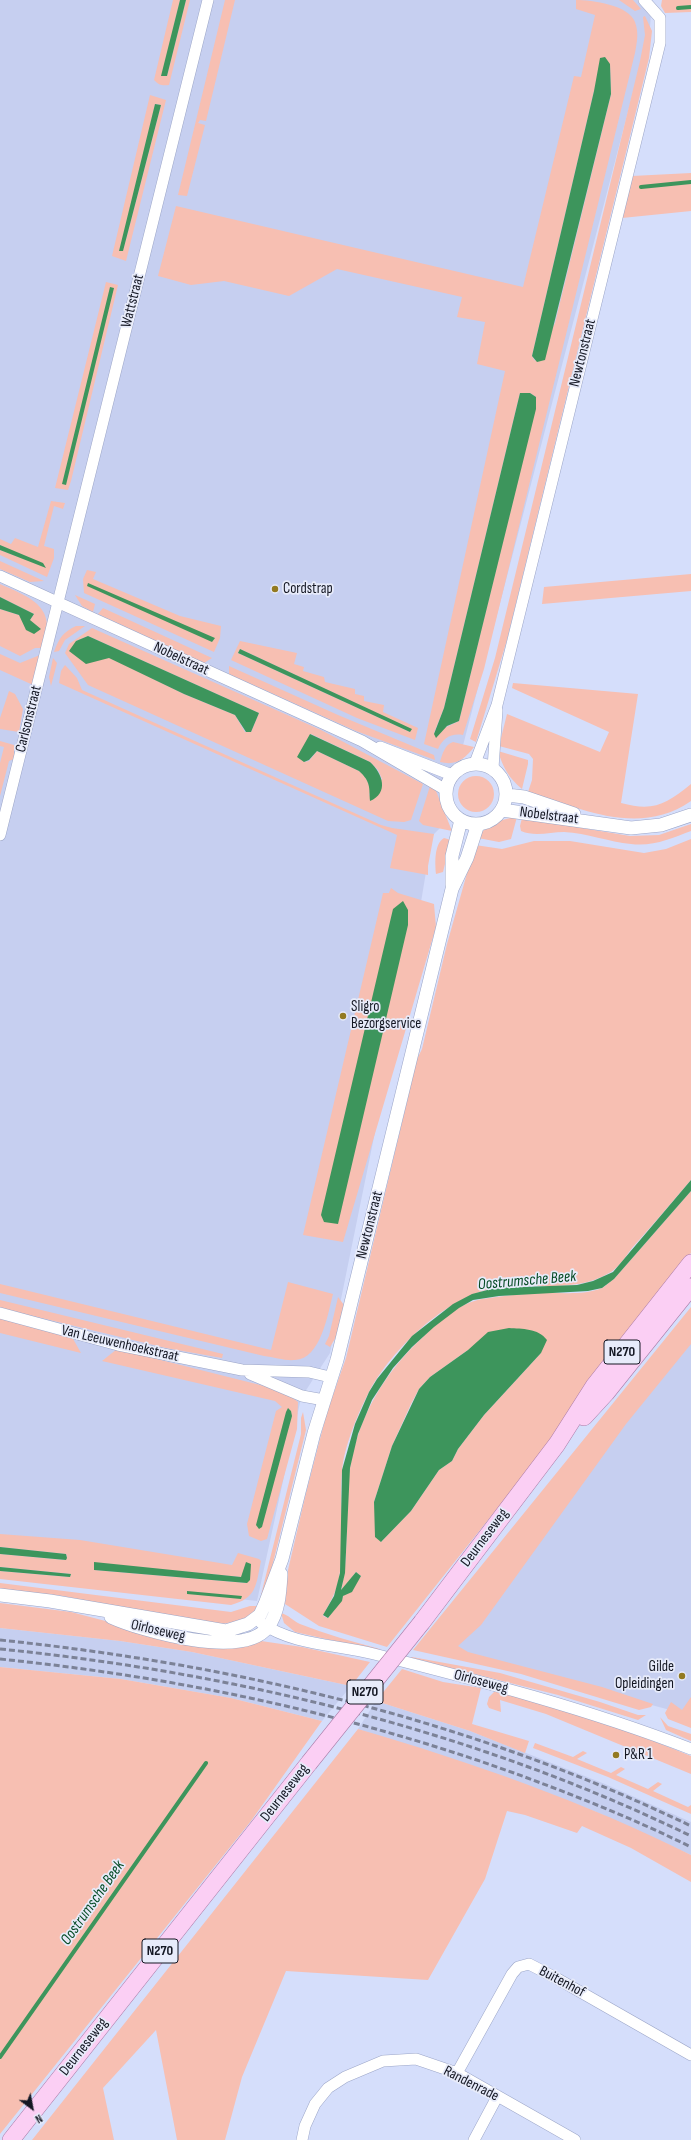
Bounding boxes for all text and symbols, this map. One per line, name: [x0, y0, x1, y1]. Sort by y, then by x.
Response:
street label: Wattstraat: [118, 272, 148, 330]
street label: Newtonstraat: [566, 317, 600, 389]
place label: Cordstrap: [283, 580, 333, 598]
marker: Cordstrap: [270, 584, 280, 594]
street label: Nobelstraat: [150, 638, 212, 680]
street label: Carlsonstraat: [12, 684, 46, 754]
street label: Nobelstraat: [519, 803, 579, 829]
place label: Sligro Bezorgservice: [351, 998, 421, 1033]
marker: Sligro Bezorgservice: [338, 1011, 348, 1021]
street label: Newtonstraat: [353, 1189, 387, 1261]
water label: Oostrumsche Beek: [477, 1267, 577, 1295]
street label: Van Leeuwenhoekstraat: [60, 1322, 180, 1366]
road number: N270: [604, 1340, 640, 1364]
street label: Deurneseweg: [457, 1505, 513, 1571]
street label: Oirloseweg: [129, 1616, 187, 1646]
place label: Gilde Opleidingen: [615, 1658, 674, 1693]
street label: Oirloseweg: [452, 1666, 510, 1698]
marker: Gilde Opleidingen: [677, 1671, 687, 1681]
road number: N270: [347, 1680, 383, 1704]
place label: P&R 1: [624, 1746, 652, 1764]
marker: P&R 1: [611, 1750, 621, 1760]
street label: Deurneseweg: [257, 1761, 313, 1825]
water label: Oostrumsche Beek: [57, 1857, 129, 1949]
road number: N270: [142, 1939, 178, 1963]
street label: Buitenhof: [536, 1962, 588, 2002]
street label: Deurneseweg: [56, 2015, 112, 2079]
street label: Randenrade: [440, 2062, 502, 2106]
north arrow: [12, 2088, 52, 2128]
text: N: [33, 2112, 45, 2126]

